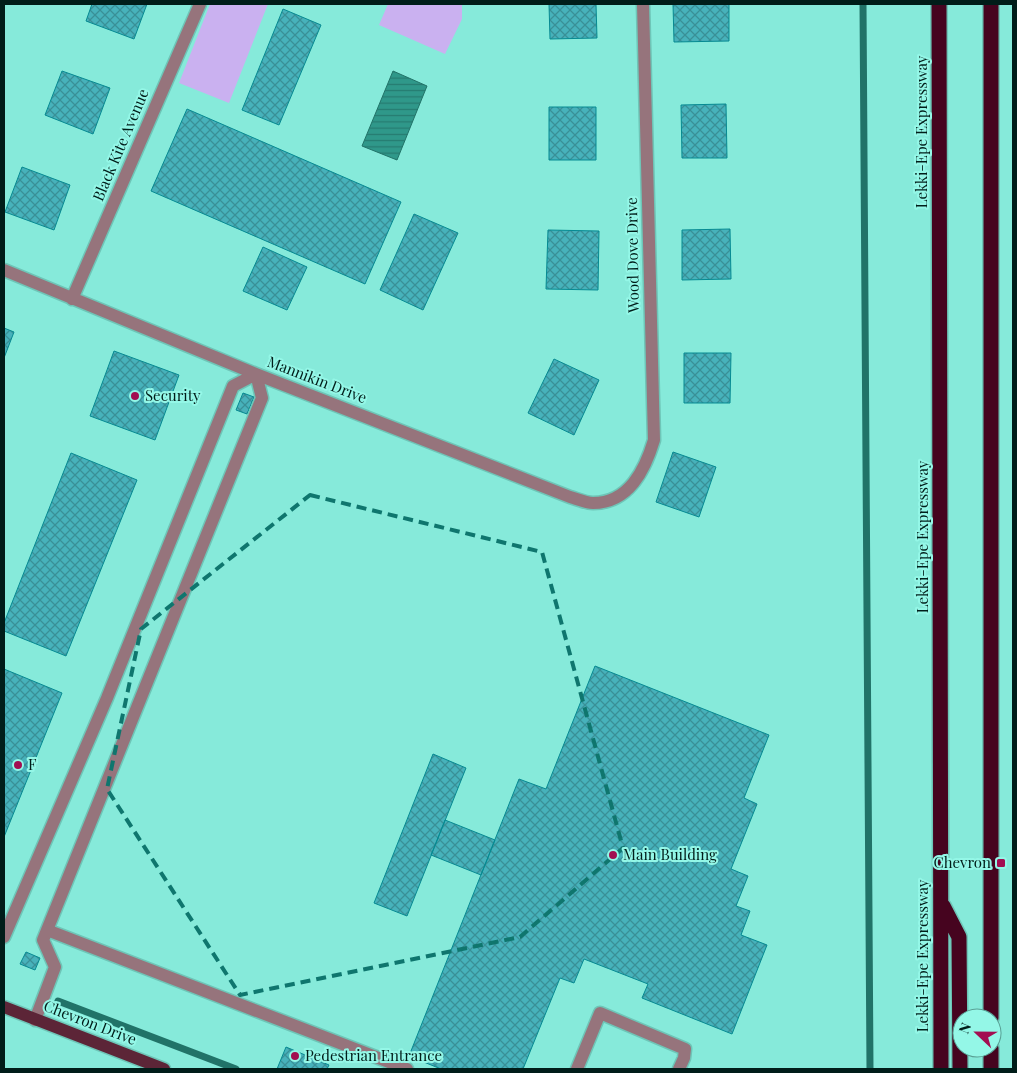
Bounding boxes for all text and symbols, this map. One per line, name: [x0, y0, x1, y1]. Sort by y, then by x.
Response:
street label: Lekki-Epe Expressway: [911, 55, 931, 208]
street label: Black Kite Avenue: [87, 86, 153, 204]
street label: Wood Dove Drive: [621, 197, 643, 314]
street label: Mannikin Drive: [265, 351, 370, 407]
place label: Security: [145, 385, 201, 405]
marker: Security: [129, 390, 141, 402]
street label: Lekki-Epe Expressway: [912, 460, 932, 613]
place label: F: [28, 754, 37, 774]
marker: F: [12, 759, 24, 771]
place label: Main Building: [623, 844, 717, 864]
marker: Main Building: [607, 849, 619, 861]
place label: Chevron: [933, 852, 991, 872]
marker: Chevron: [995, 857, 1007, 869]
street label: Lekki-Epe Expressway: [912, 879, 932, 1032]
street label: Chevron Drive: [41, 995, 140, 1049]
north arrow: [952, 1008, 1002, 1058]
text: N: [954, 1020, 975, 1036]
place label: Pedestrian Entrance: [305, 1045, 442, 1065]
marker: Pedestrian Entrance: [289, 1050, 301, 1062]

